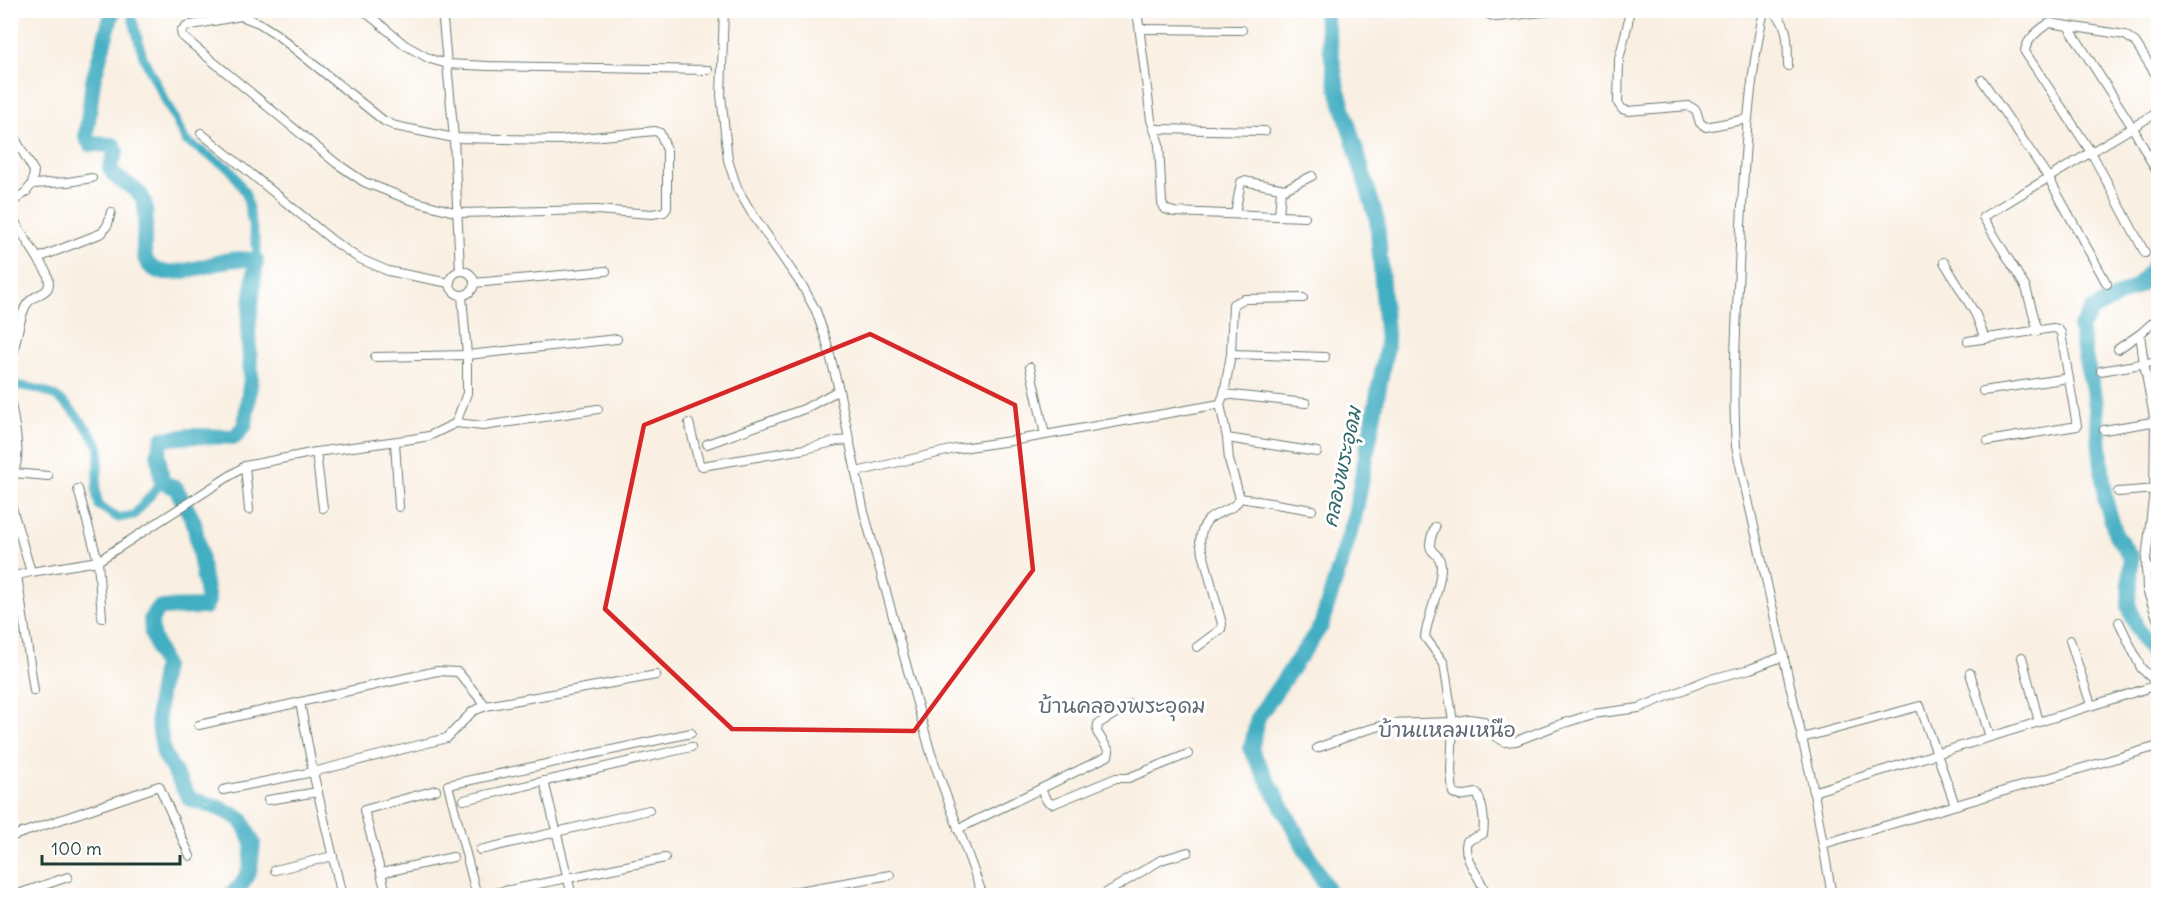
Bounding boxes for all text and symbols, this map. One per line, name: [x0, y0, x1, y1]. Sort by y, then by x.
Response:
water label: คลองพระอุดม: [1317, 403, 1370, 530]
district label: บ้านคลองพระอุดม: [1038, 692, 1206, 722]
district label: บ้านแหลมเหนือ: [1378, 716, 1516, 743]
scale bar: [42, 828, 180, 866]
text: 100 m: [51, 837, 102, 860]

